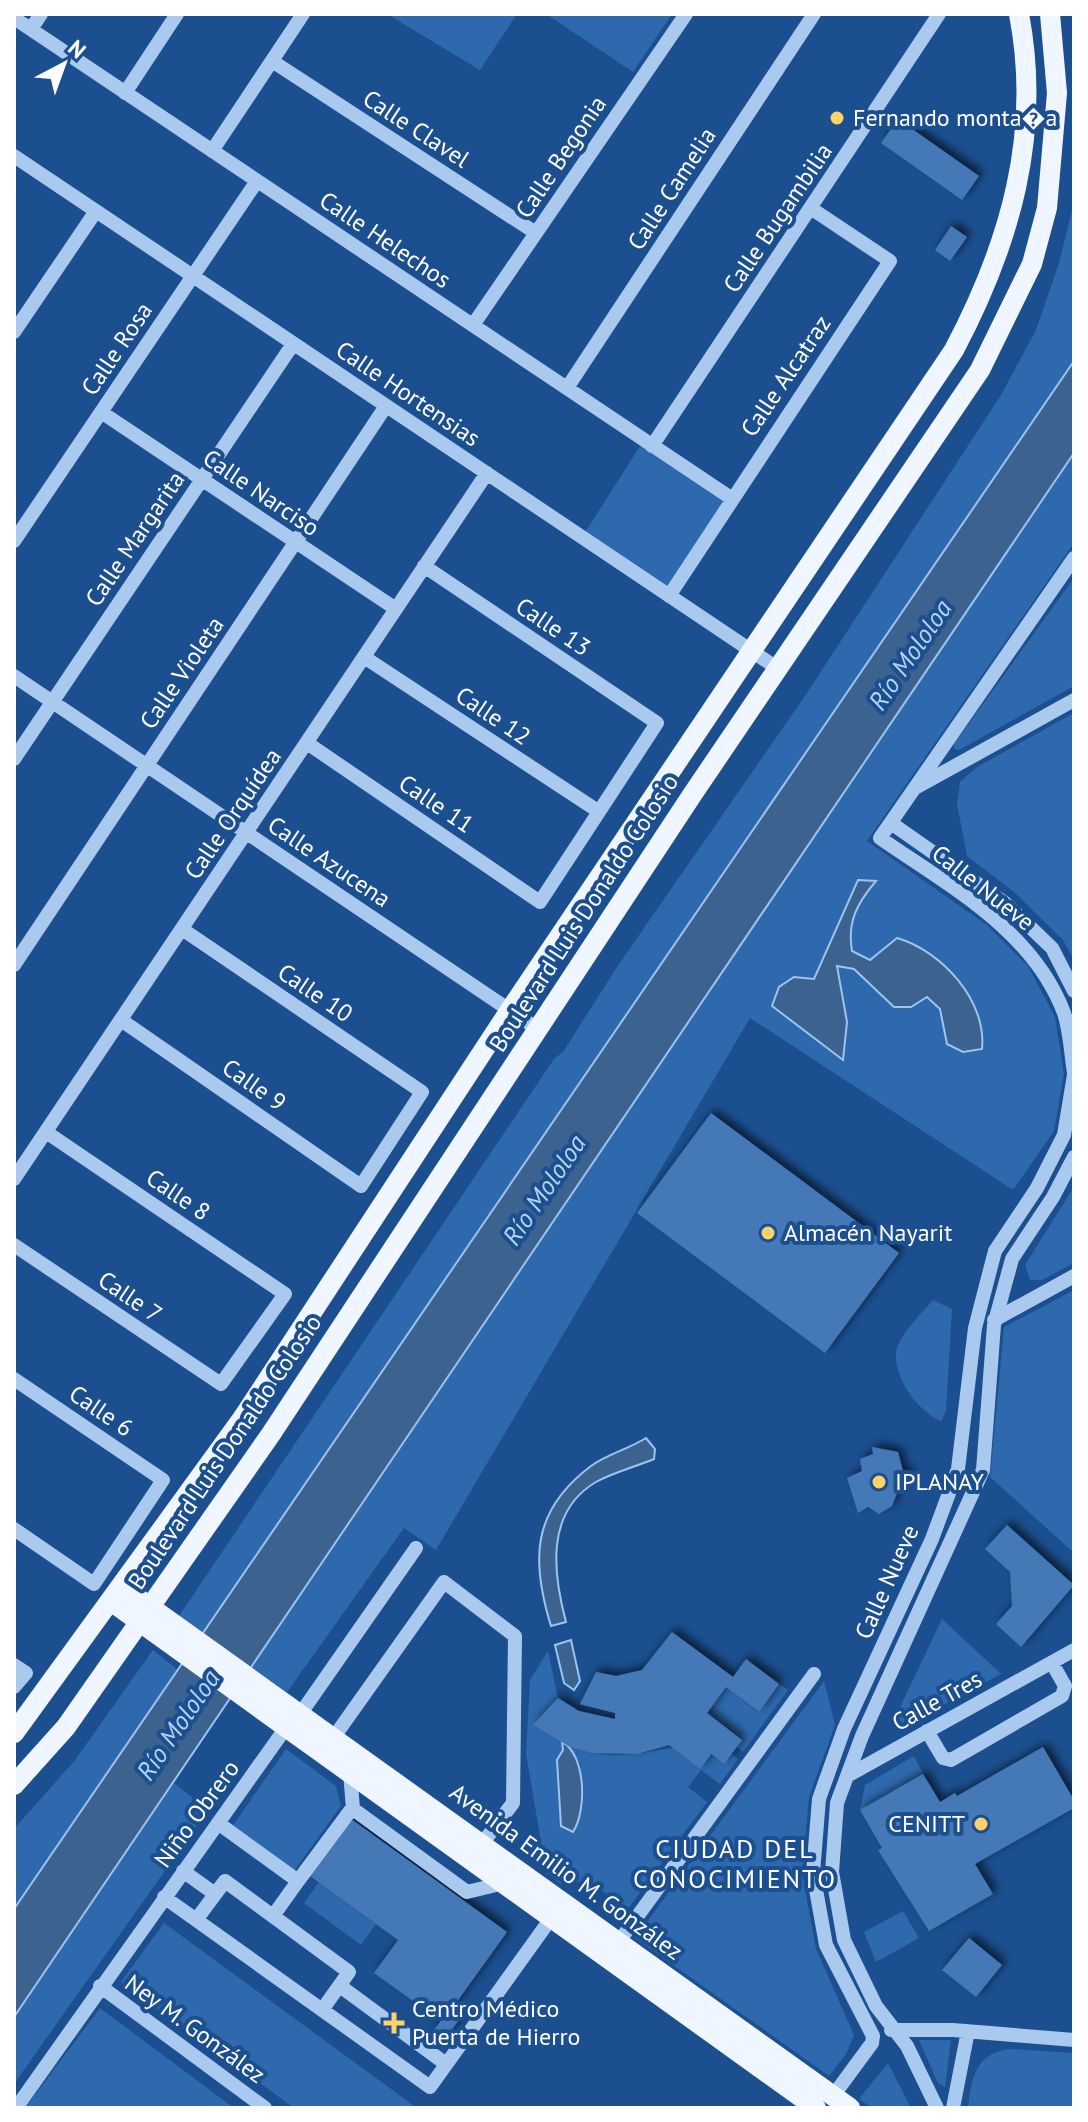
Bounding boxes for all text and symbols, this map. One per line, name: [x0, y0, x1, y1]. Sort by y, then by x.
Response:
north arrow: [24, 24, 104, 104]
text: N: [62, 34, 92, 64]
street label: Calle Clavel: [357, 83, 475, 175]
street label: Calle Begonia: [508, 90, 613, 224]
place label: Fernando monta�a: [853, 102, 1058, 133]
marker: Fernando monta�a: [828, 109, 846, 127]
street label: Calle Camelia: [620, 122, 723, 256]
street label: Calle Bugambilia: [716, 137, 839, 298]
street label: Calle Helechos: [314, 184, 457, 295]
street label: Calle Rosa: [74, 296, 159, 401]
street label: Calle Alcatraz: [734, 309, 838, 442]
street label: Calle Hortensias: [330, 334, 486, 453]
street label: Calle Narciso: [197, 442, 326, 543]
street label: Calle Margarita: [78, 465, 191, 612]
street label: Calle 13: [510, 590, 597, 663]
water label: Río Mololoa: [861, 593, 959, 716]
street label: Calle Violeta: [133, 610, 231, 735]
street label: Calle 12: [450, 679, 537, 752]
street label: Calle Orquídea: [177, 742, 288, 885]
street label: Calle 11: [393, 767, 480, 840]
street label: Boulevard Luis Donaldo Colosio: [482, 768, 685, 1057]
street label: Calle Azucena: [262, 809, 397, 914]
street label: Calle Nueve: [926, 838, 1041, 937]
street label: Calle 10: [272, 956, 359, 1029]
street label: Calle 9: [216, 1052, 292, 1118]
water label: Río Mololoa: [495, 1128, 593, 1251]
street label: Calle 8: [140, 1162, 216, 1227]
place label: Almacén Nayarit: [784, 1217, 952, 1248]
marker: Almacén Nayarit: [759, 1224, 777, 1242]
street label: Calle 7: [92, 1264, 168, 1329]
street label: Boulevard Luis Donaldo Colosio: [121, 1308, 328, 1595]
street label: Calle 6: [63, 1378, 139, 1443]
place label: IPLANAY: [895, 1466, 985, 1497]
marker: IPLANAY: [870, 1473, 888, 1491]
street label: Calle Nueve: [848, 1520, 926, 1644]
water label: Río Mololoa: [129, 1663, 227, 1786]
street label: Calle Tres: [886, 1663, 987, 1738]
street label: Niño Obrero: [147, 1754, 246, 1874]
street label: Avenida Emilio M. González: [444, 1777, 689, 1967]
place label: CENITT: [888, 1808, 965, 1839]
marker: CENITT: [972, 1815, 990, 1833]
district label: CIUDAD DEL CONOCIMIENTO: [633, 1832, 837, 1895]
street label: Ney M. González: [119, 1967, 272, 2090]
place label: Centro Médico Puerta de Hierro: [412, 1993, 580, 2052]
marker: Centro Médico Puerta de Hierro: [383, 2012, 405, 2034]

